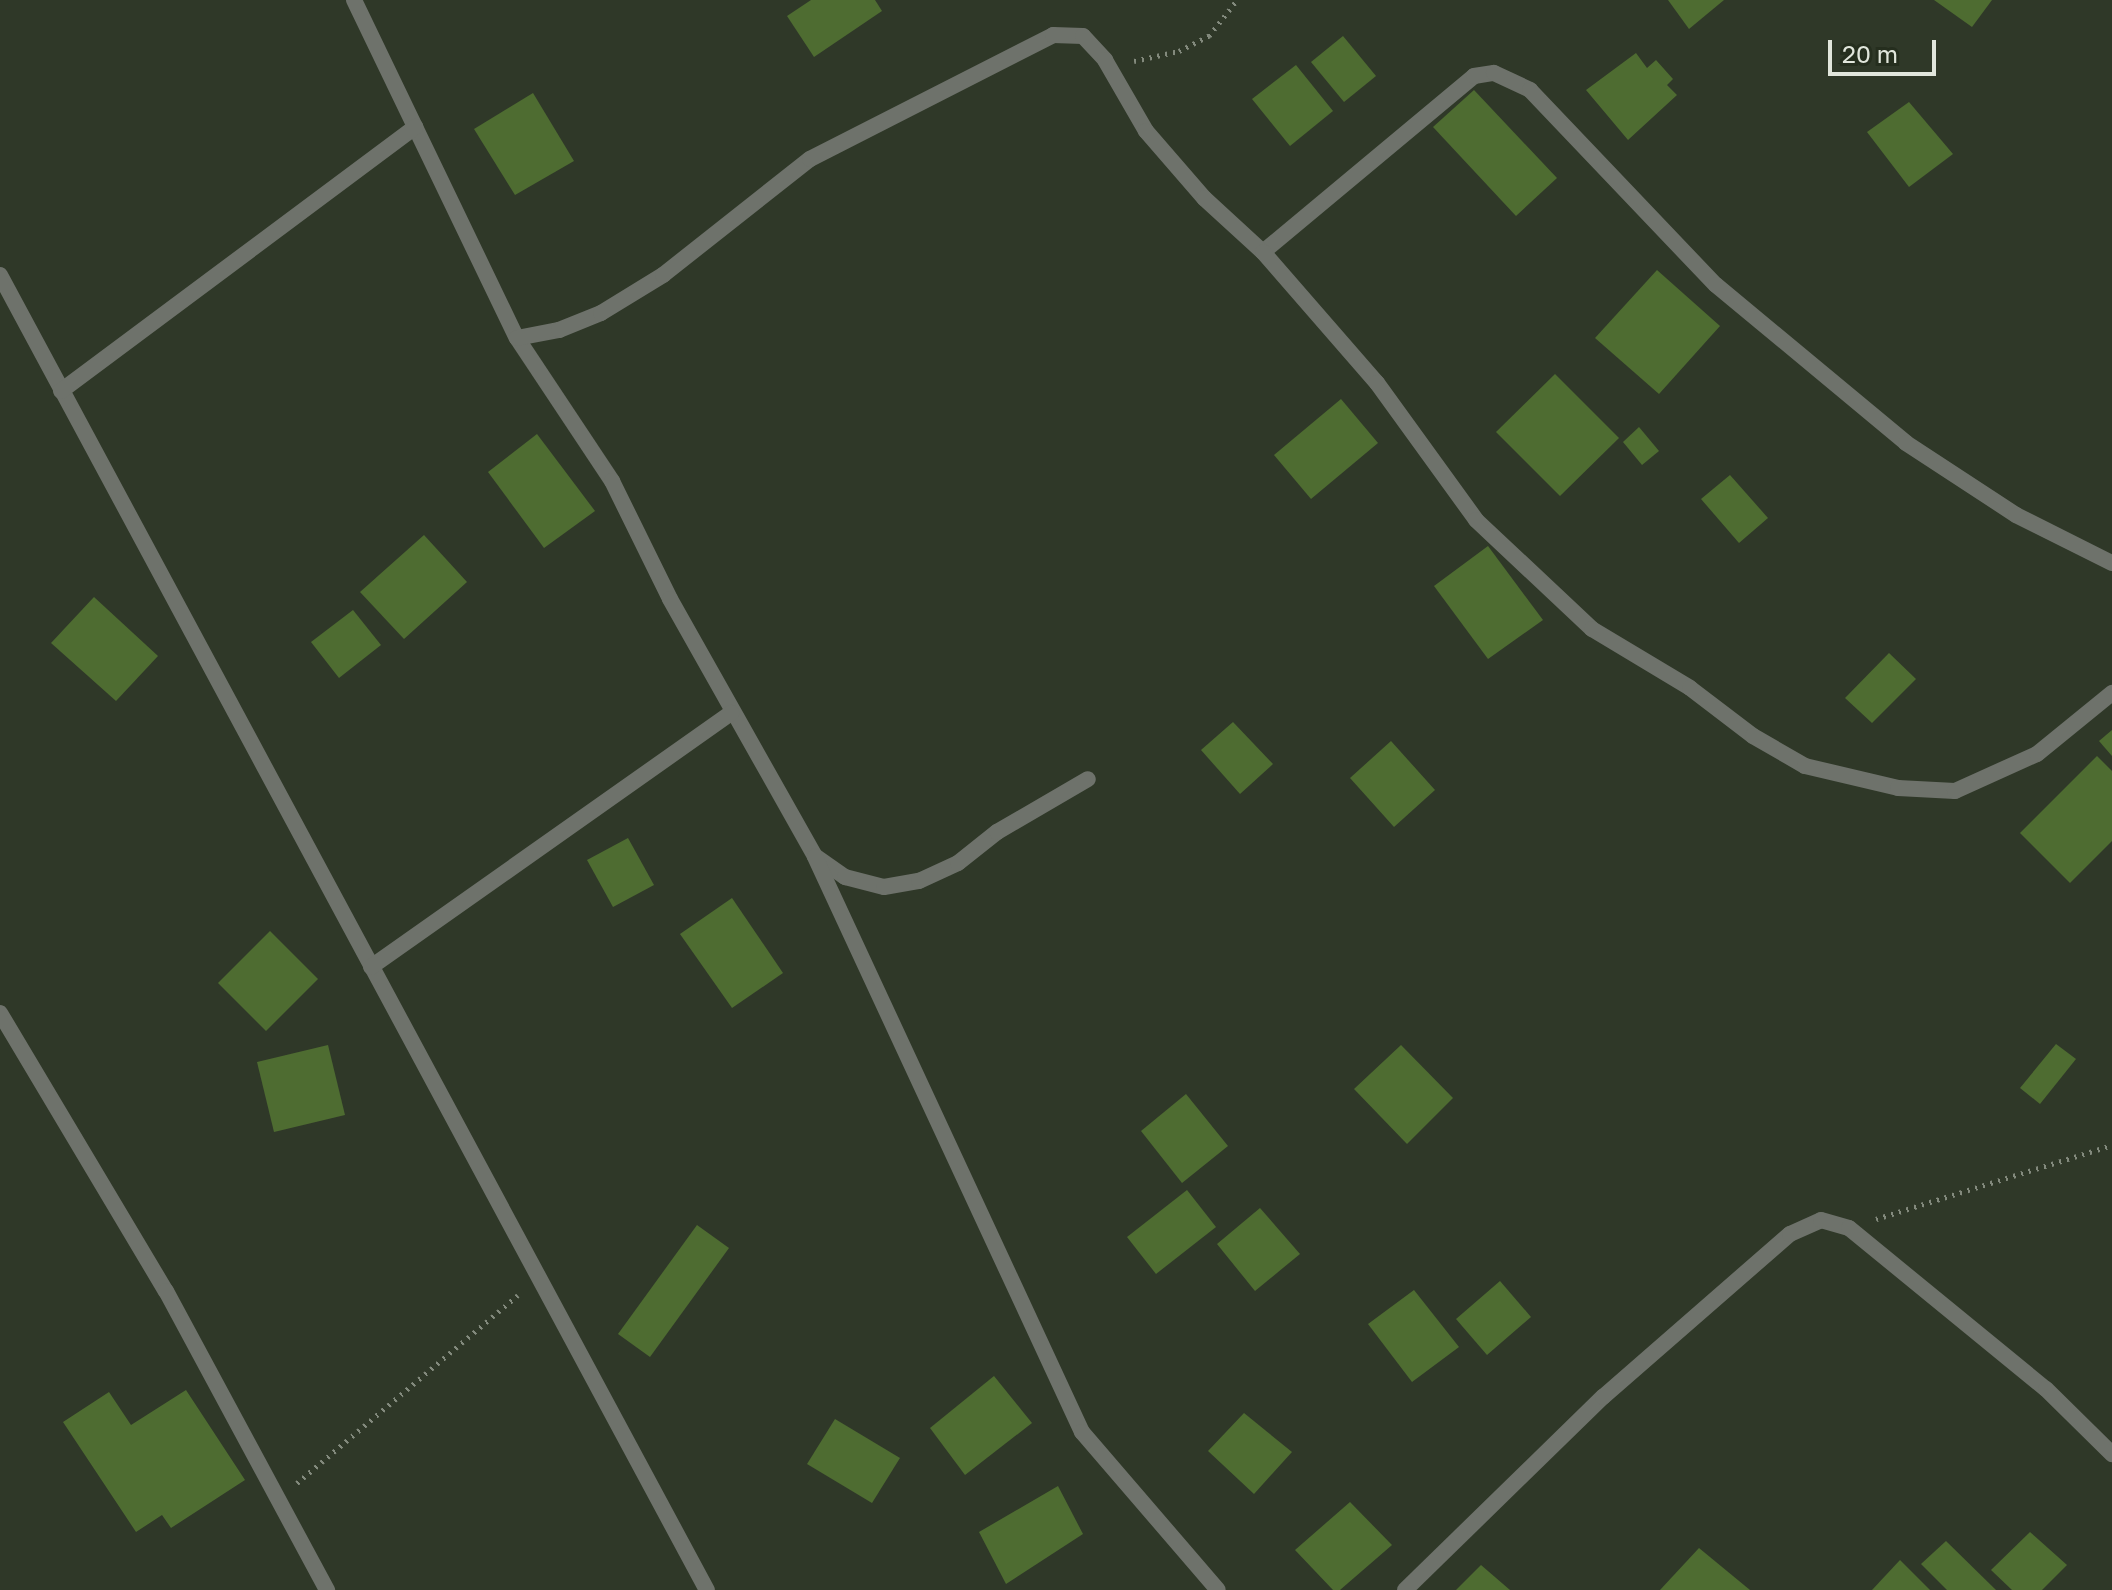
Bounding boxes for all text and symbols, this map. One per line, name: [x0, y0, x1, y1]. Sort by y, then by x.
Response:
scale bar: [1832, 24, 1940, 74]
text: 20 m: [1842, 39, 1898, 68]

